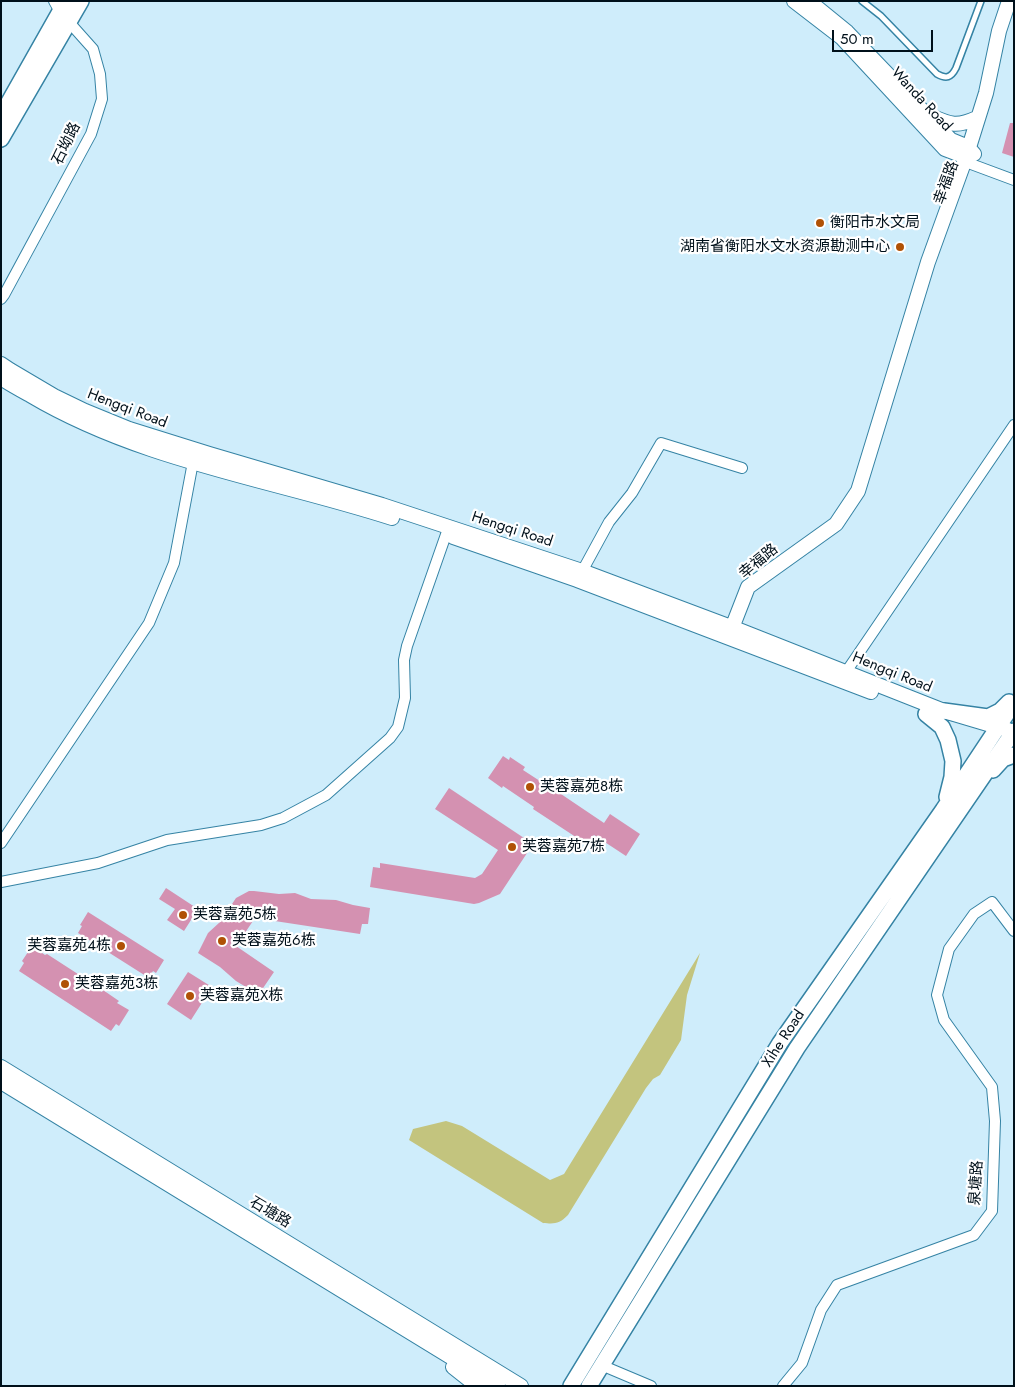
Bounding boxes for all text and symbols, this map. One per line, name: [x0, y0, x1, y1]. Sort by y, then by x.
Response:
scale bar: [835, 20, 936, 52]
text: 50 m: [840, 28, 874, 50]
street label: Wanda Road: [887, 64, 955, 136]
street label: 石坳路: [49, 120, 85, 168]
street label: 幸福路: [931, 159, 963, 207]
place label: 衡阳市水文局: [830, 214, 920, 232]
marker: 衡阳市水文局: [814, 217, 826, 229]
place label: 湖南省衡阳水文水资源勘测中心: [680, 238, 890, 256]
marker: 湖南省衡阳水文水资源勘测中心: [894, 241, 906, 253]
street label: Hengqi Road: [84, 386, 170, 432]
street label: Hengqi Road: [469, 508, 555, 552]
street label: 幸福路: [736, 541, 782, 583]
street label: Hengqi Road: [850, 649, 934, 697]
place label: 芙蓉嘉苑8栋: [540, 778, 623, 796]
marker: 芙蓉嘉苑8栋: [524, 781, 536, 793]
place label: 芙蓉嘉苑7栋: [522, 838, 605, 856]
marker: 芙蓉嘉苑7栋: [506, 841, 518, 853]
place label: 芙蓉嘉苑5栋: [193, 906, 276, 924]
marker: 芙蓉嘉苑5栋: [177, 909, 189, 921]
place label: 芙蓉嘉苑6栋: [232, 932, 316, 950]
marker: 芙蓉嘉苑6栋: [216, 935, 228, 947]
place label: 芙蓉嘉苑4栋: [27, 937, 111, 955]
marker: 芙蓉嘉苑4栋: [115, 940, 127, 952]
place label: 芙蓉嘉苑3栋: [75, 975, 158, 993]
marker: 芙蓉嘉苑3栋: [59, 978, 71, 990]
place label: 芙蓉嘉苑X栋: [200, 987, 283, 1005]
marker: 芙蓉嘉苑X栋: [184, 990, 196, 1002]
street label: Xihe Road: [759, 1007, 809, 1071]
street label: 泉塘路: [966, 1160, 988, 1206]
street label: 石塘路: [246, 1194, 294, 1232]

